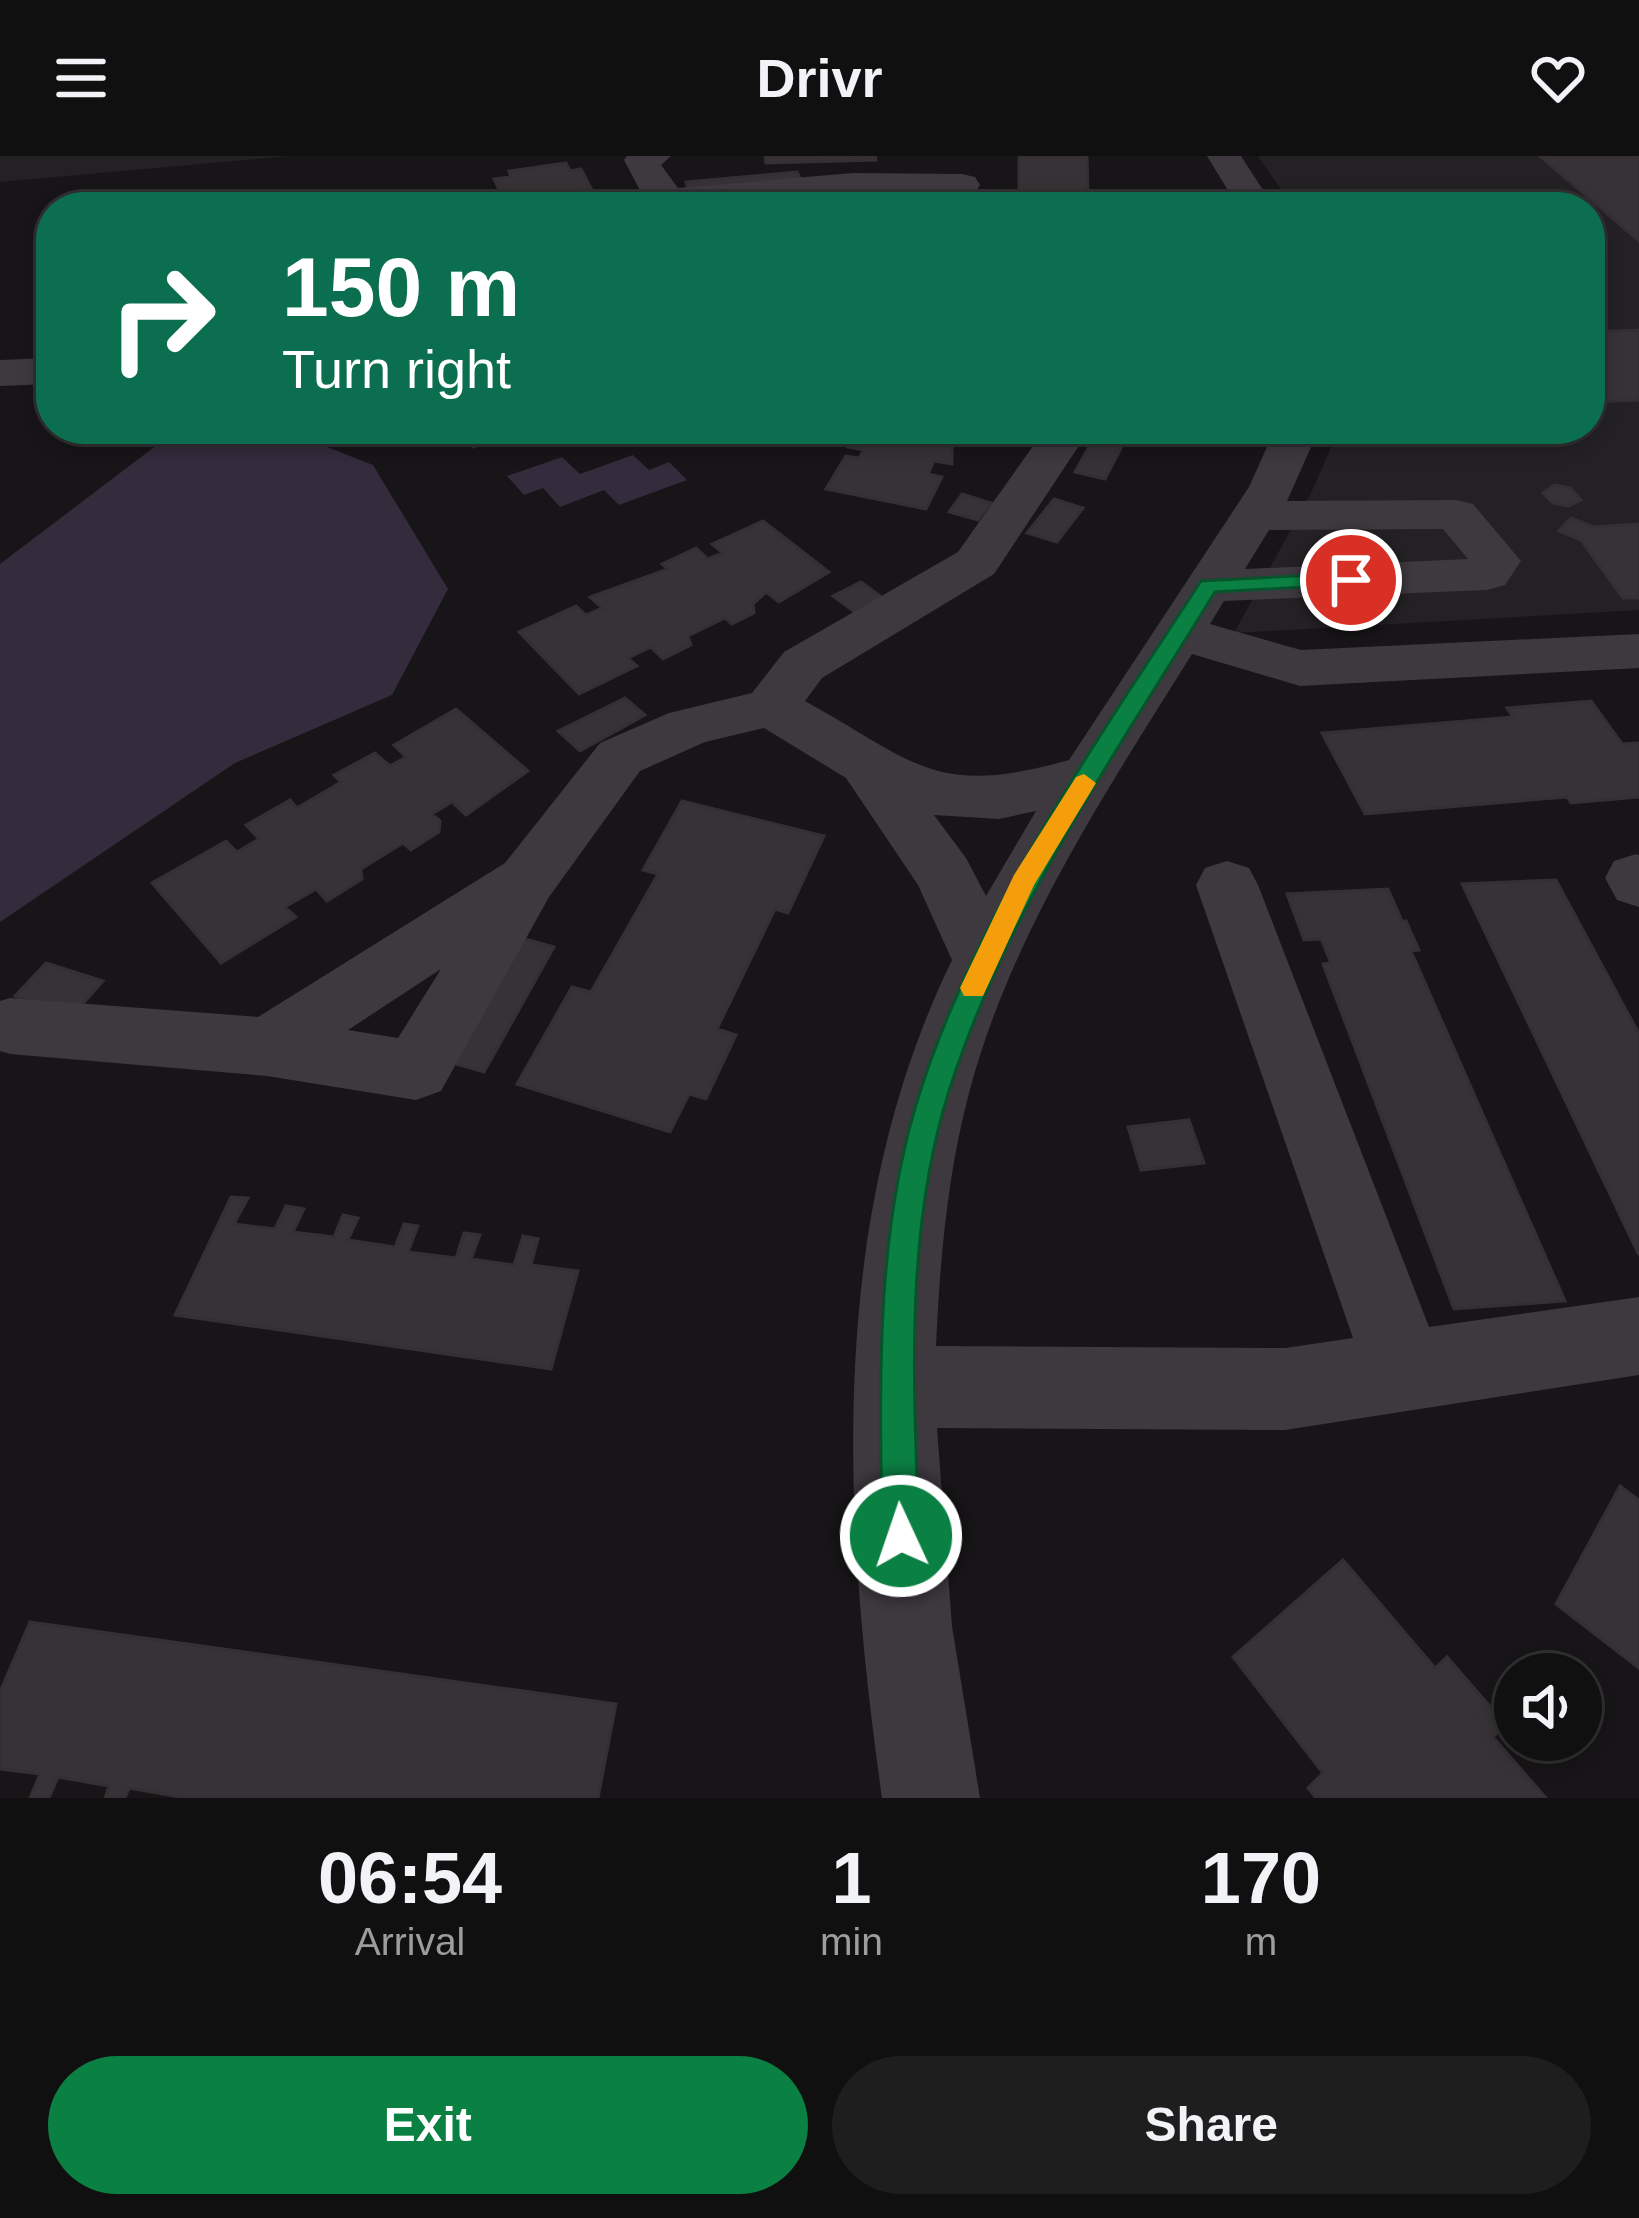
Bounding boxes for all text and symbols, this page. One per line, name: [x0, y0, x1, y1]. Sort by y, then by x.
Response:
icon: menu: [48, 45, 114, 111]
icon: heart: [1525, 45, 1591, 111]
text: Drivr: [756, 48, 883, 108]
icon: right: [84, 240, 240, 396]
text: 150 m: [282, 240, 520, 334]
text: Turn right: [282, 339, 511, 399]
pin: [1300, 529, 1402, 631]
icon: arrive: [1318, 547, 1384, 613]
position arrow: [838, 1473, 964, 1599]
map controls: [1494, 1653, 1602, 1761]
button: sound: [1494, 1653, 1602, 1761]
text: 06:54: [318, 1838, 502, 1918]
text: 1: [831, 1838, 872, 1918]
text: 170: [1201, 1838, 1321, 1918]
text: Arrival: [355, 1920, 465, 1963]
text: min: [820, 1920, 883, 1963]
text: m: [1245, 1920, 1277, 1963]
button: Exit: [48, 2056, 808, 2194]
button: Share: [832, 2056, 1591, 2194]

